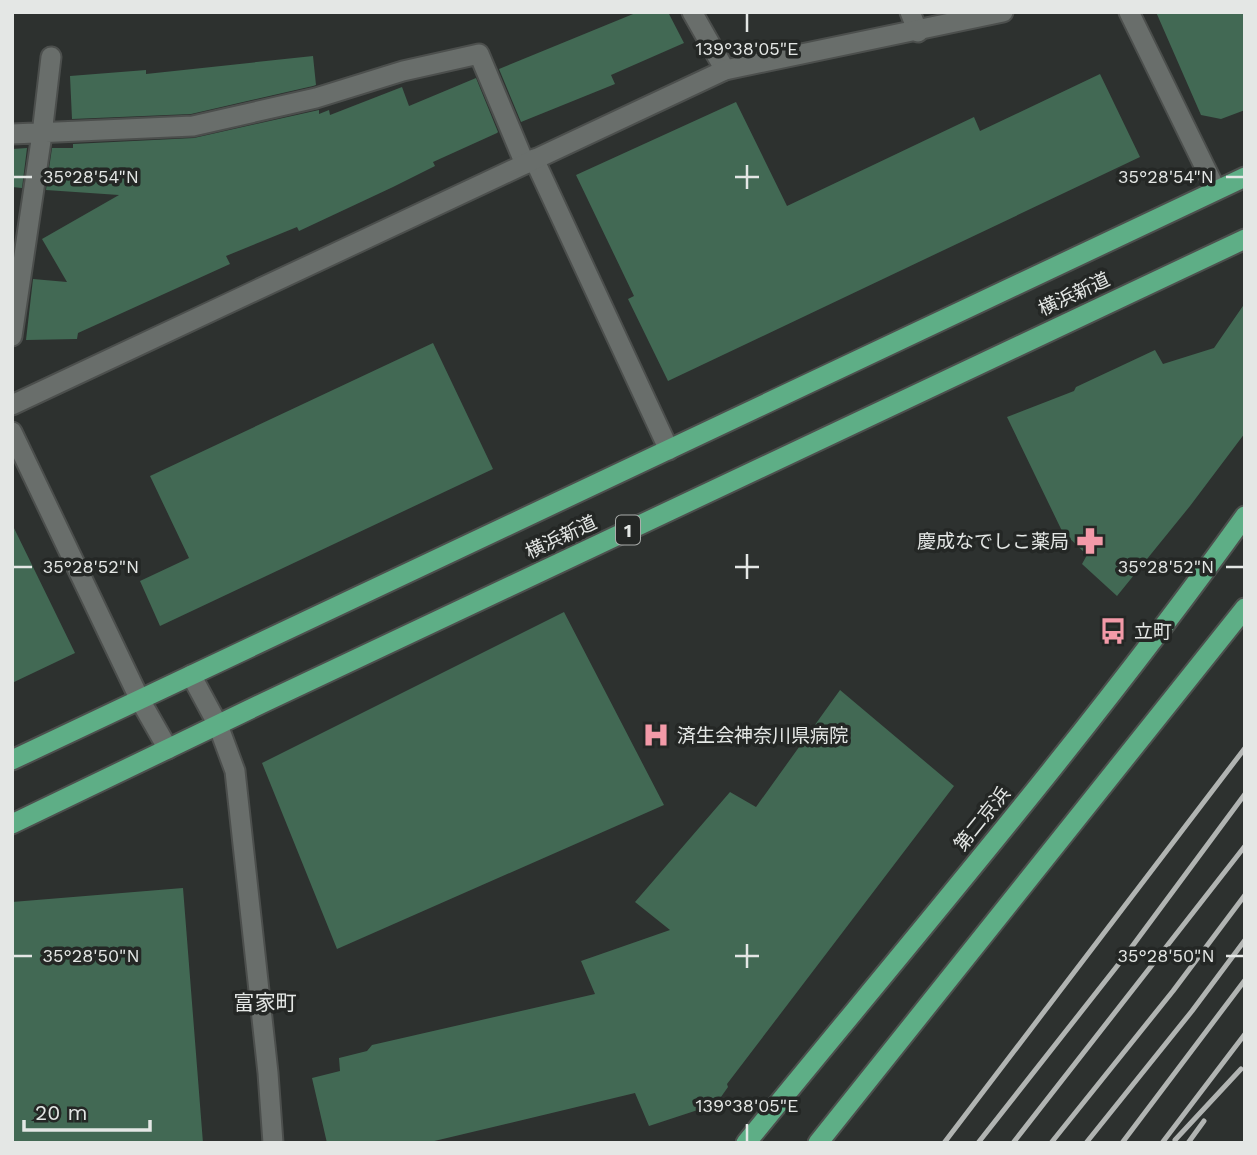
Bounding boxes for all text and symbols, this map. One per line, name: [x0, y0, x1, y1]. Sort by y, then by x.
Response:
text: 139°38'05"E: [695, 38, 799, 59]
text: 35°28'54"N: [43, 166, 139, 187]
text: 35°28'54"N: [1118, 166, 1214, 187]
street label: 横浜新道: [1035, 268, 1113, 320]
street label: 横浜新道: [522, 511, 600, 563]
road number: 1: [616, 516, 640, 544]
pharmacy icon: 慶成なでしこ薬局: [1075, 526, 1105, 556]
place label: 慶成なでしこ薬局: [917, 530, 1069, 553]
text: 35°28'52"N: [43, 556, 139, 577]
text: 35°28'52"N: [1118, 556, 1214, 577]
bus stop icon: 立町: [1098, 616, 1128, 646]
place label: 立町: [1134, 620, 1172, 643]
hospital icon: 済生会神奈川県病院: [641, 720, 671, 750]
place label: 済生会神奈川県病院: [677, 724, 848, 747]
street label: 第二京浜: [949, 782, 1015, 856]
text: 35°28'50"N: [42, 945, 140, 966]
text: 35°28'50"N: [1117, 945, 1215, 966]
district label: 富家町: [234, 990, 297, 1015]
scale bar: [24, 1088, 150, 1132]
text: 139°38'05"E: [695, 1095, 799, 1116]
text: 20 m: [35, 1100, 87, 1125]

